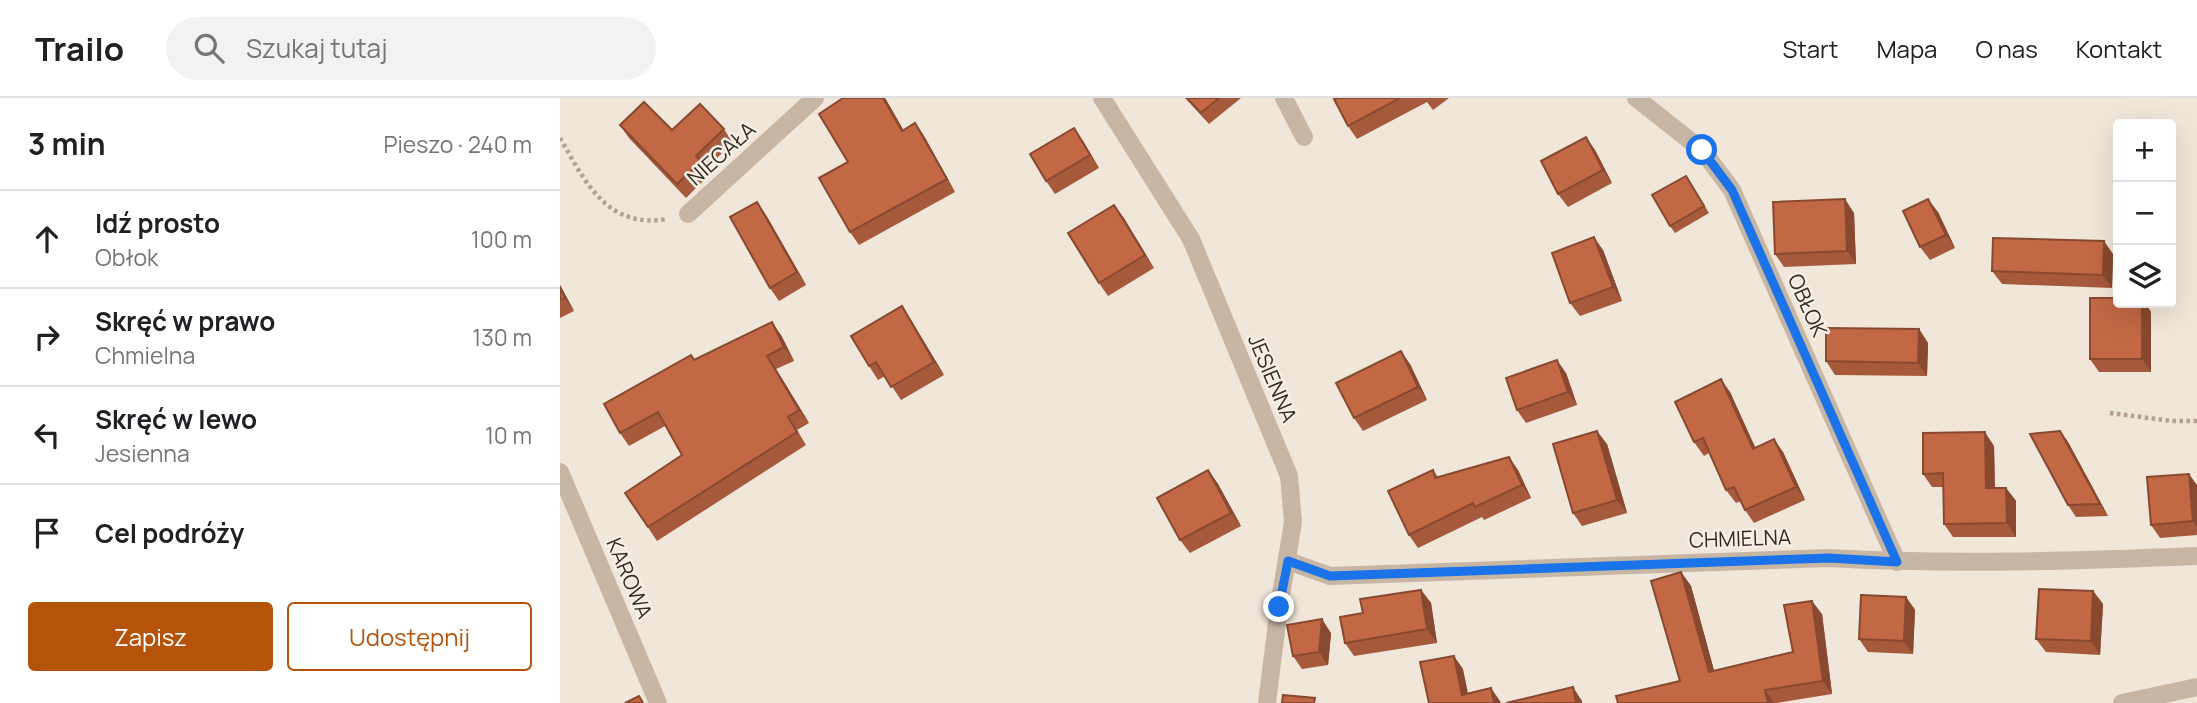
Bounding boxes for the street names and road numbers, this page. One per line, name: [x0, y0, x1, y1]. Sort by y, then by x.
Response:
street label: NIECAŁA: [681, 115, 761, 191]
street label: OBŁOK: [1782, 269, 1834, 341]
street label: JESIENNA: [1242, 330, 1304, 426]
street label: CHMIELNA: [1688, 522, 1792, 554]
street label: KAROWA: [600, 533, 660, 623]

